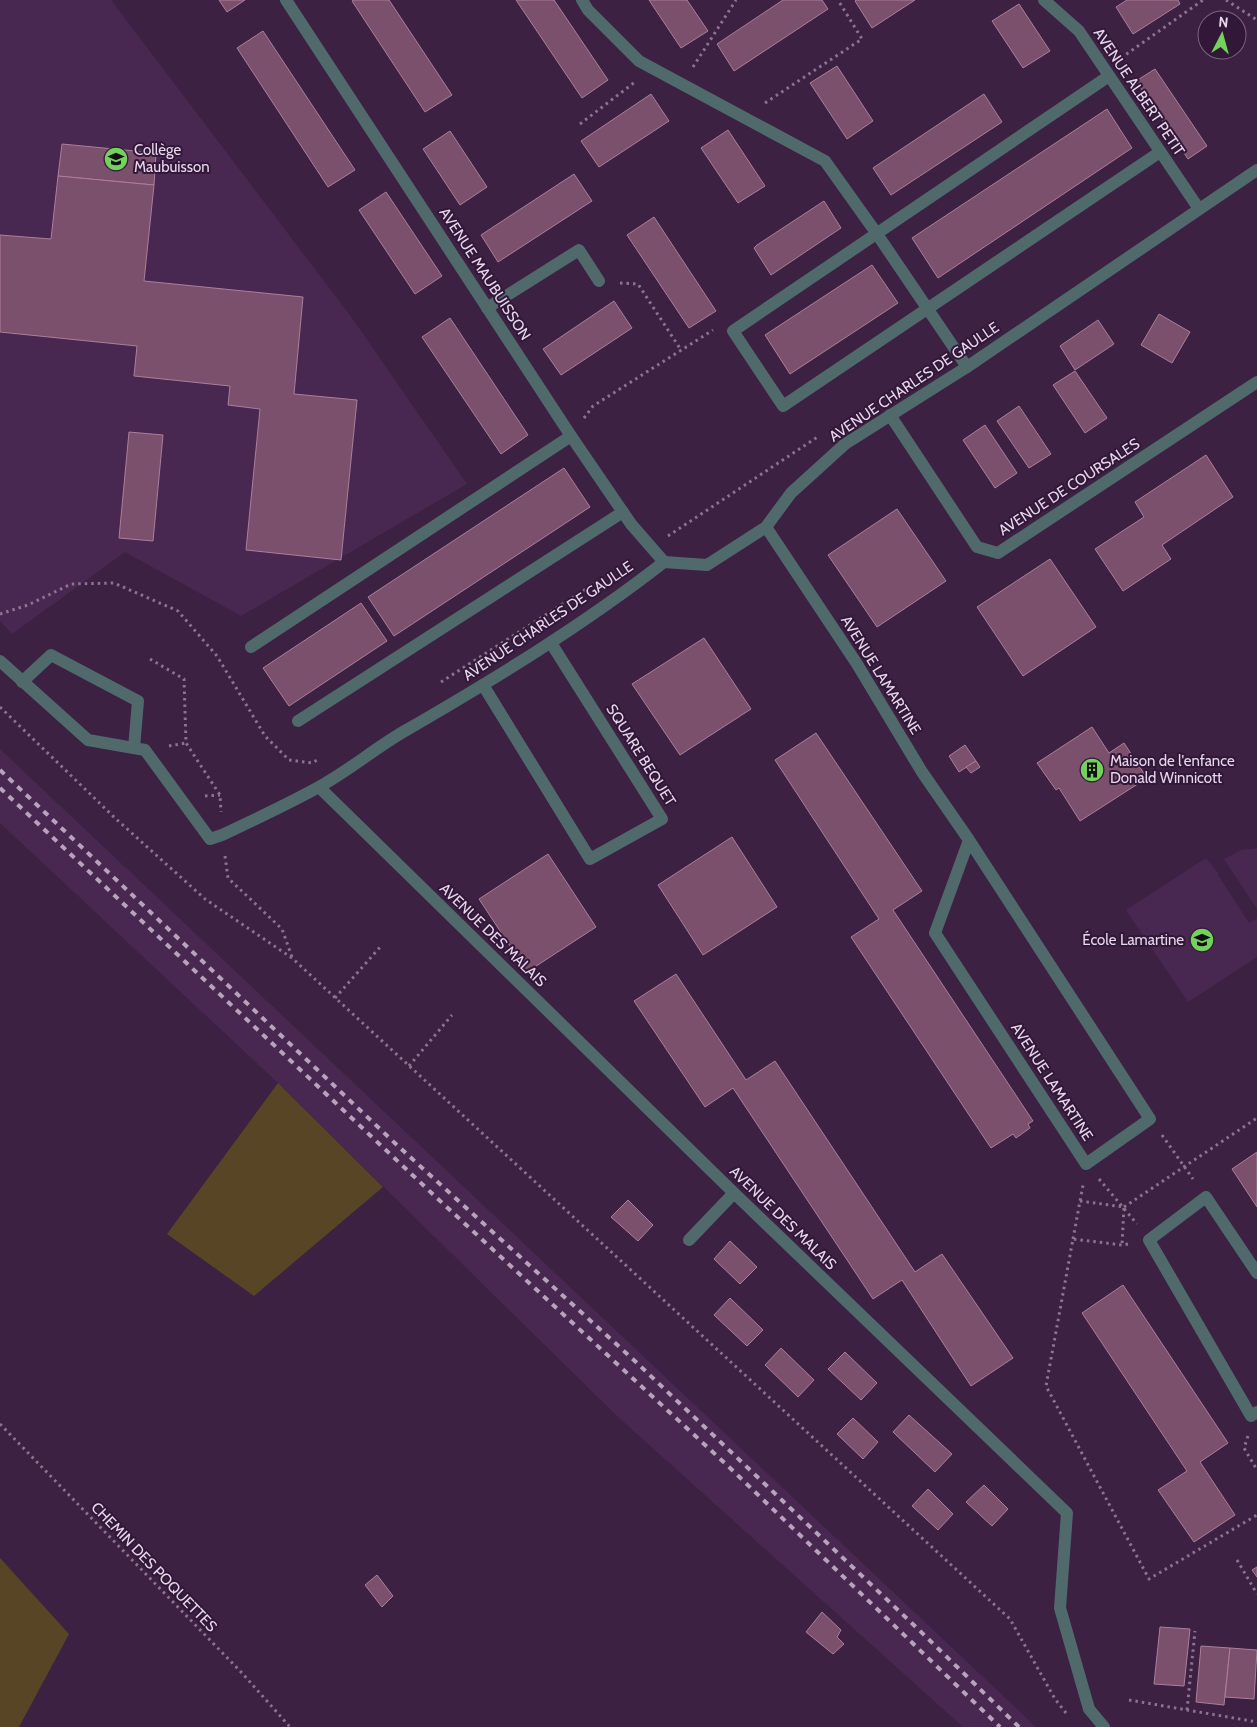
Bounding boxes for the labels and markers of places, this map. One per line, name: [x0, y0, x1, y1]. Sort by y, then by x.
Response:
place label: Collège Maubuisson: [134, 141, 210, 176]
school or university icon: Collège Maubuisson: [103, 146, 129, 172]
place label: Maison de l'enfance Donald Winnicott: [1110, 752, 1235, 787]
building icon: Maison de l'enfance Donald Winnicott: [1079, 757, 1105, 783]
school or university icon: École Lamartine: [1189, 927, 1215, 953]
place label: École Lamartine: [1082, 930, 1184, 949]

